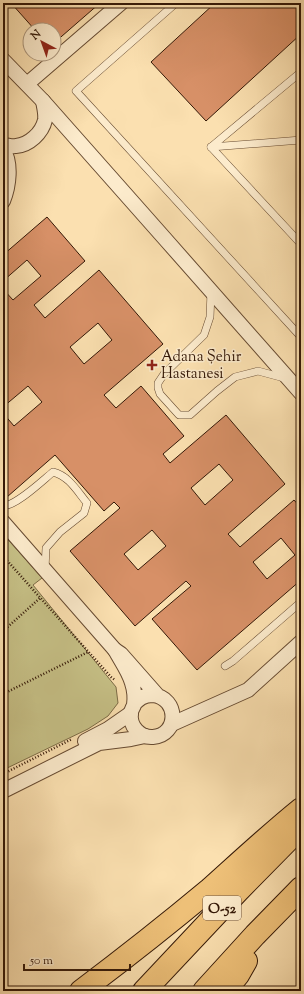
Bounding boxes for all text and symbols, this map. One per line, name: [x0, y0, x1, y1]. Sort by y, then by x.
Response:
north arrow: [22, 22, 62, 62]
text: N: [27, 26, 45, 45]
place label: Adana Şehir Hastanesi: [161, 347, 242, 385]
marker: Adana Şehir Hastanesi: [146, 359, 158, 371]
road number: O-52: [203, 896, 241, 920]
scale bar: [24, 946, 130, 972]
text: 50 m: [29, 952, 53, 970]

